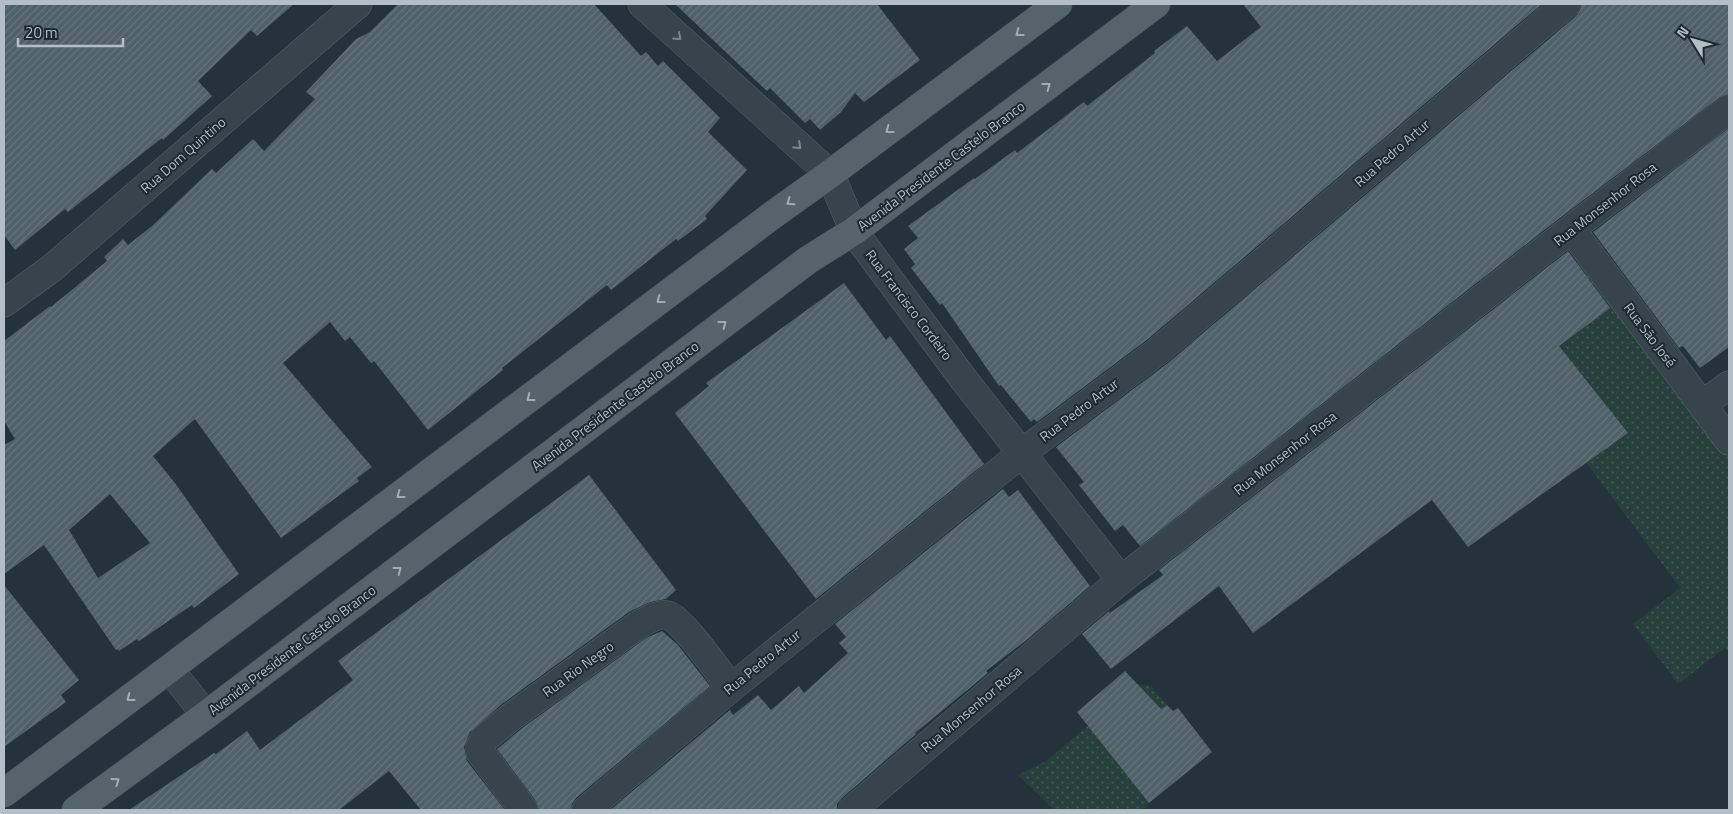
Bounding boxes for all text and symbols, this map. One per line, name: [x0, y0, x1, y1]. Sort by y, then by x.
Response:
scale bar: [18, 15, 122, 47]
north arrow: [1668, 15, 1718, 65]
text: 20 m: [25, 21, 58, 44]
text: N: [1671, 22, 1694, 42]
one-way arrow: [1015, 27, 1025, 36]
one-way arrow: [672, 31, 681, 40]
one-way arrow: [1041, 83, 1051, 92]
street label: Avenida Presidente Castelo Branco: [853, 96, 1029, 236]
street label: Rua Dom Quintino: [135, 111, 230, 198]
street label: Rua Pedro Artur: [1349, 114, 1434, 192]
one-way arrow: [886, 125, 895, 133]
one-way arrow: [792, 140, 801, 149]
street label: Rua Monsenhor Rosa: [1549, 157, 1661, 251]
one-way arrow: [786, 196, 796, 205]
street label: Rua Francisco Cordeiro: [861, 245, 958, 364]
one-way arrow: [657, 294, 666, 302]
street label: Rua São José: [1619, 298, 1682, 371]
one-way arrow: [717, 321, 727, 330]
street label: Avenida Presidente Castelo Branco: [527, 336, 703, 476]
street label: Rua Pedro Artur: [1035, 373, 1123, 446]
one-way arrow: [527, 392, 536, 400]
street label: Rua Monsenhor Rosa: [1229, 406, 1341, 500]
one-way arrow: [397, 490, 406, 498]
one-way arrow: [392, 567, 402, 576]
street label: Avenida Presidente Castelo Branco: [204, 580, 380, 720]
street label: Rua Pedro Artur: [718, 624, 805, 699]
street label: Rua Rio Negro: [538, 635, 618, 702]
street label: Rua Monsenhor Rosa: [916, 660, 1026, 757]
one-way arrow: [126, 692, 136, 701]
one-way arrow: [110, 778, 119, 788]

